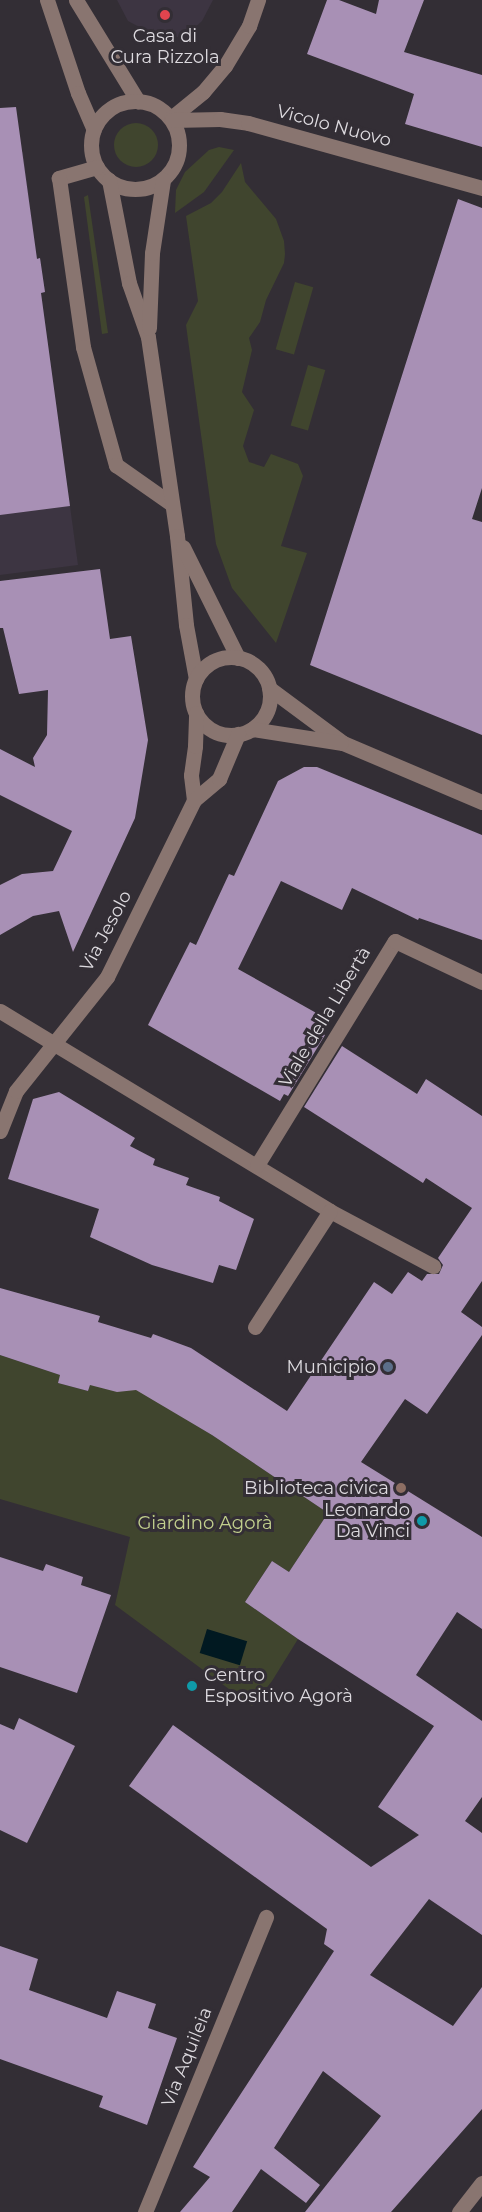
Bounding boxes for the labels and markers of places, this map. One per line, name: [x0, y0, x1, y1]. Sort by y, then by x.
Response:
marker: Casa di Cura Rizzola: [156, 6, 174, 24]
place label: Casa di Cura Rizzola: [110, 26, 220, 68]
place label: Municipio: [287, 1356, 376, 1378]
marker: Municipio: [381, 1360, 395, 1374]
place label: Biblioteca civica: [244, 1477, 389, 1499]
marker: Biblioteca civica: [394, 1481, 408, 1495]
place label: Leonardo Da Vinci: [324, 1500, 410, 1543]
marker: Leonardo Da Vinci: [415, 1514, 429, 1528]
place label: Centro Espositivo Agorà: [204, 1665, 353, 1708]
marker: Centro Espositivo Agorà: [185, 1679, 199, 1693]

